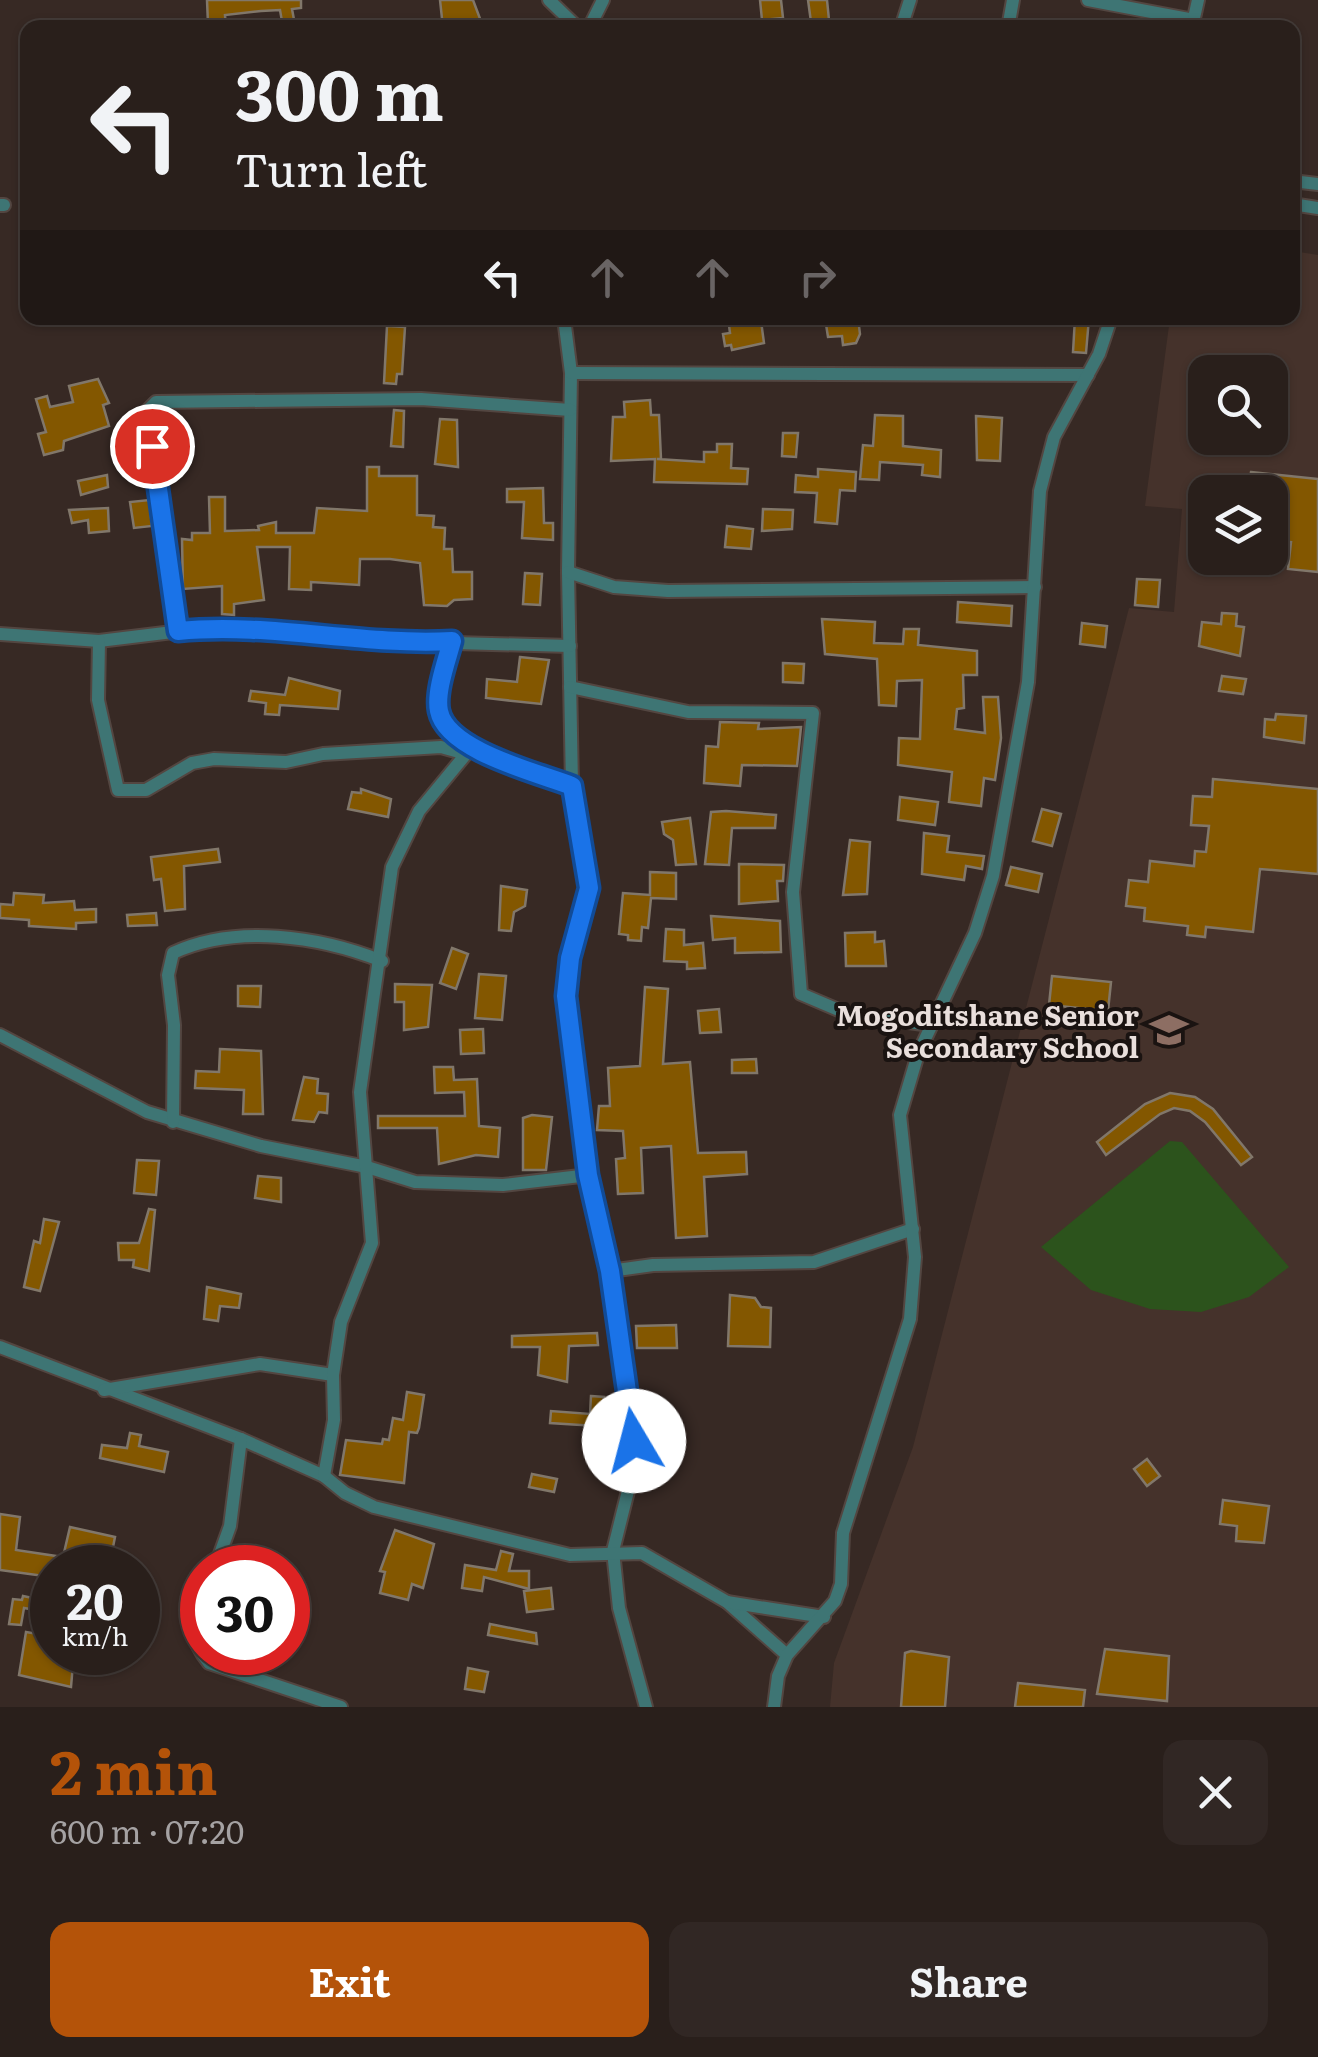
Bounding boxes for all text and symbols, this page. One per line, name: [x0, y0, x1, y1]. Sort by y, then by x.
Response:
text: 300 m: [235, 39, 444, 143]
icon: left: [70, 60, 200, 190]
text: Turn left: [235, 134, 427, 201]
icon: left: [475, 250, 530, 305]
icon: ahead: [580, 250, 635, 305]
icon: ahead: [685, 250, 740, 305]
icon: right: [790, 250, 845, 305]
map controls: [1188, 355, 1288, 575]
button: search: [1188, 355, 1288, 455]
pin: [110, 404, 195, 489]
icon: arrive: [125, 419, 180, 474]
button: layers: [1188, 475, 1288, 575]
place label: Mogoditshane Senior Secondary School: [836, 993, 1139, 1067]
school or university icon: Mogoditshane Senior Secondary School: [1148, 1009, 1190, 1051]
position arrow: [582, 1389, 686, 1493]
speed limit sign: 30: [180, 1545, 310, 1675]
text: 20: [66, 1561, 124, 1635]
text: km/h: [62, 1617, 128, 1654]
text: 2 min: [50, 1724, 218, 1813]
button: close: [1163, 1740, 1268, 1845]
text: 600 m · 07:20: [50, 1806, 244, 1854]
button: Exit: [50, 1922, 649, 2037]
button: Share: [669, 1922, 1268, 2037]

